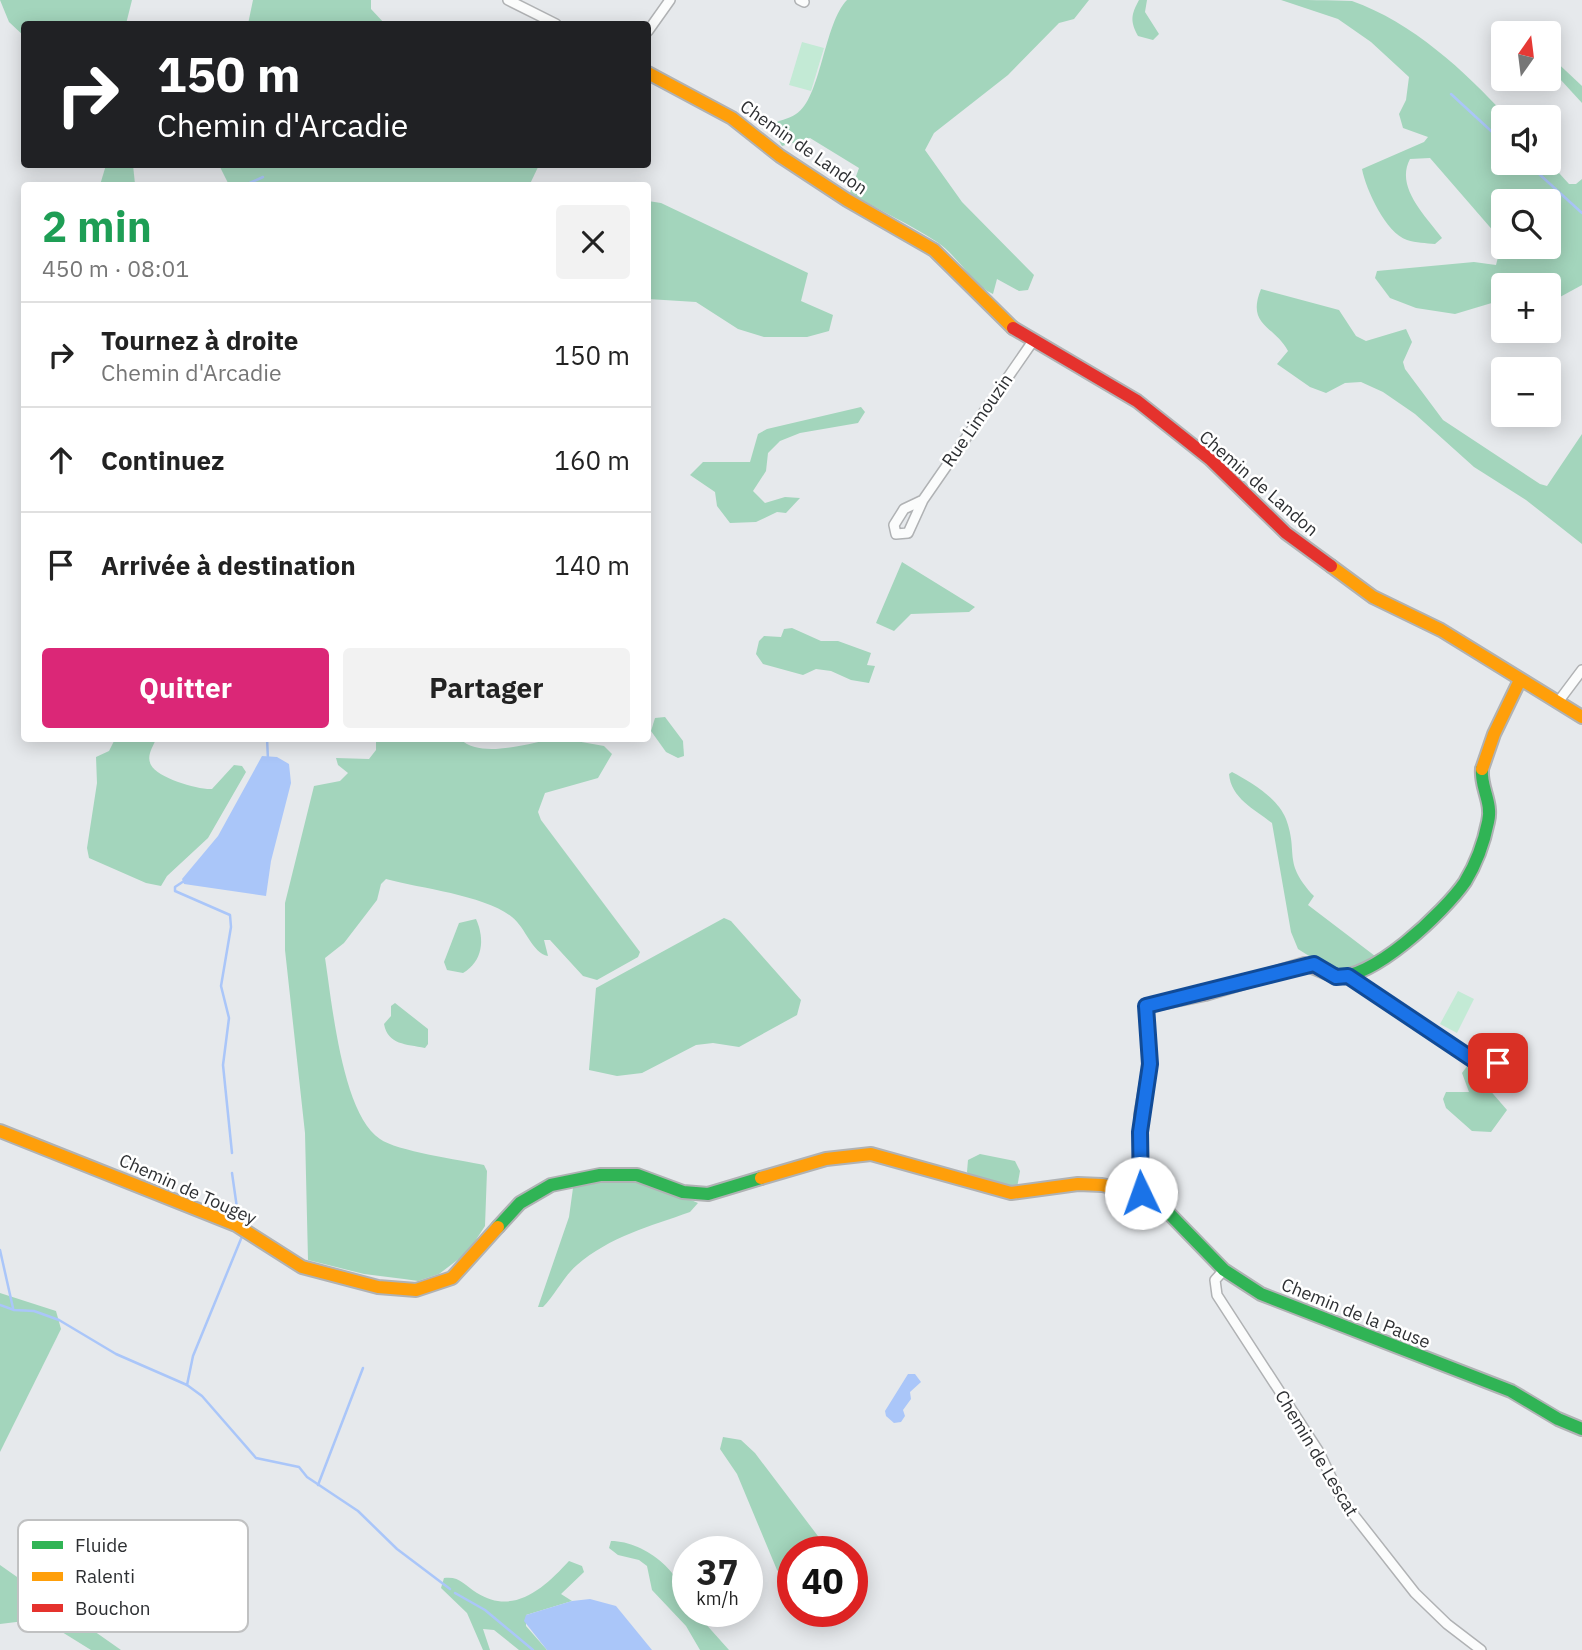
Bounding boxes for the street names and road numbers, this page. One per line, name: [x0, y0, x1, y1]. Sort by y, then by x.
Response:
street label: Chemin de Landon: [736, 95, 872, 199]
street label: Rue Limouzin: [936, 369, 1018, 471]
street label: Chemin de Landon: [1195, 425, 1323, 541]
street label: Chemin de Tougey: [116, 1148, 260, 1230]
street label: Chemin de la Pause: [1278, 1273, 1434, 1353]
street label: Chemin de Lescat: [1270, 1386, 1364, 1520]

